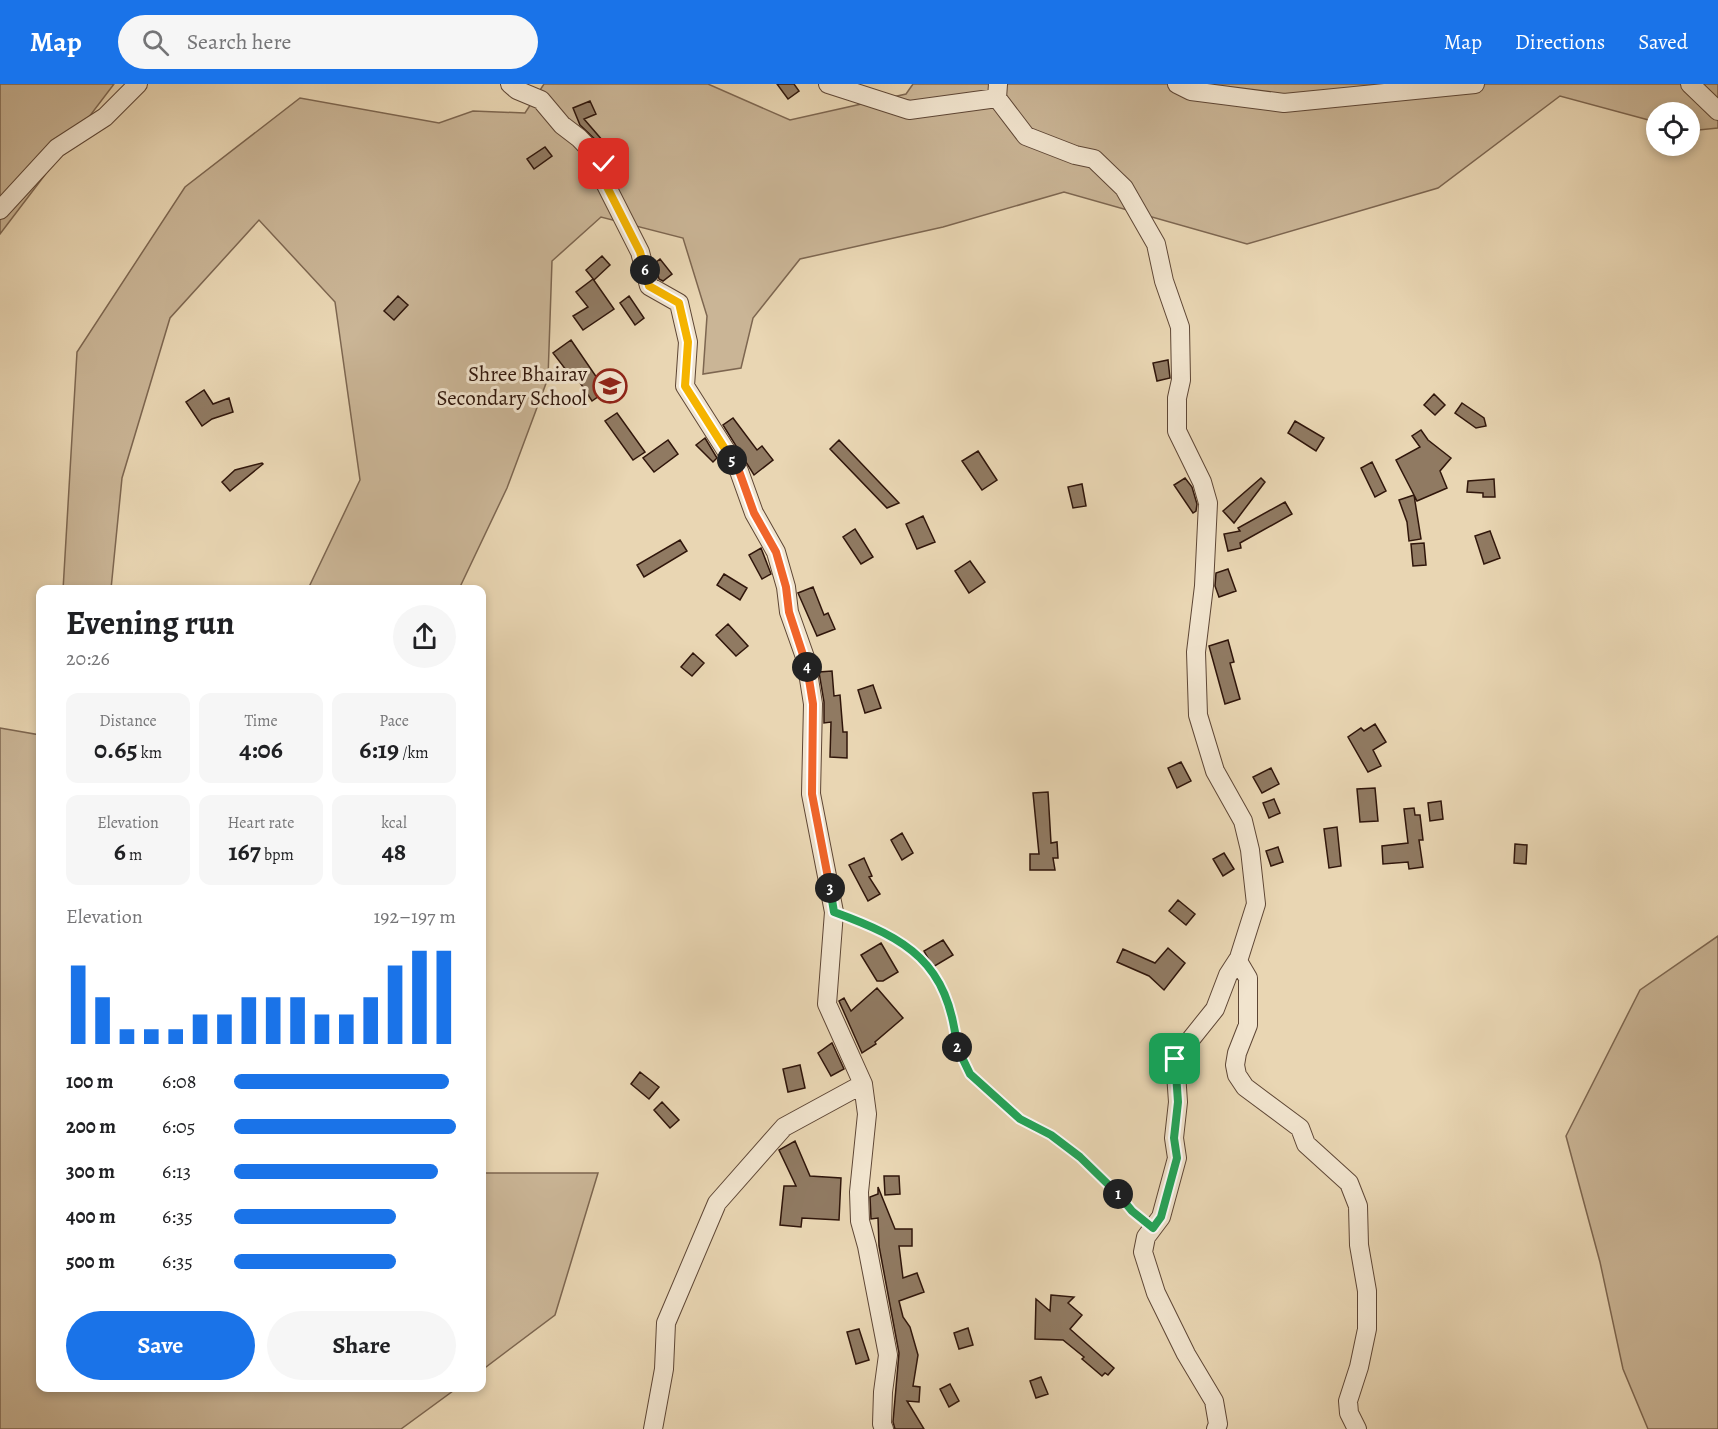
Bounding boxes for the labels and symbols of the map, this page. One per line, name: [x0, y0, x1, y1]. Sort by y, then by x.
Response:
pin: [578, 138, 629, 189]
pin: 6: [630, 255, 660, 285]
place label: Shree Bhairav Secondary School: [437, 360, 588, 412]
school or university icon: Shree Bhairav Secondary School: [592, 368, 628, 404]
pin: 5: [717, 445, 747, 475]
pin: 4: [792, 652, 822, 682]
pin: 3: [815, 873, 845, 903]
pin: 2: [942, 1032, 972, 1062]
pin: [1149, 1033, 1200, 1084]
pin: 1: [1103, 1179, 1133, 1209]

